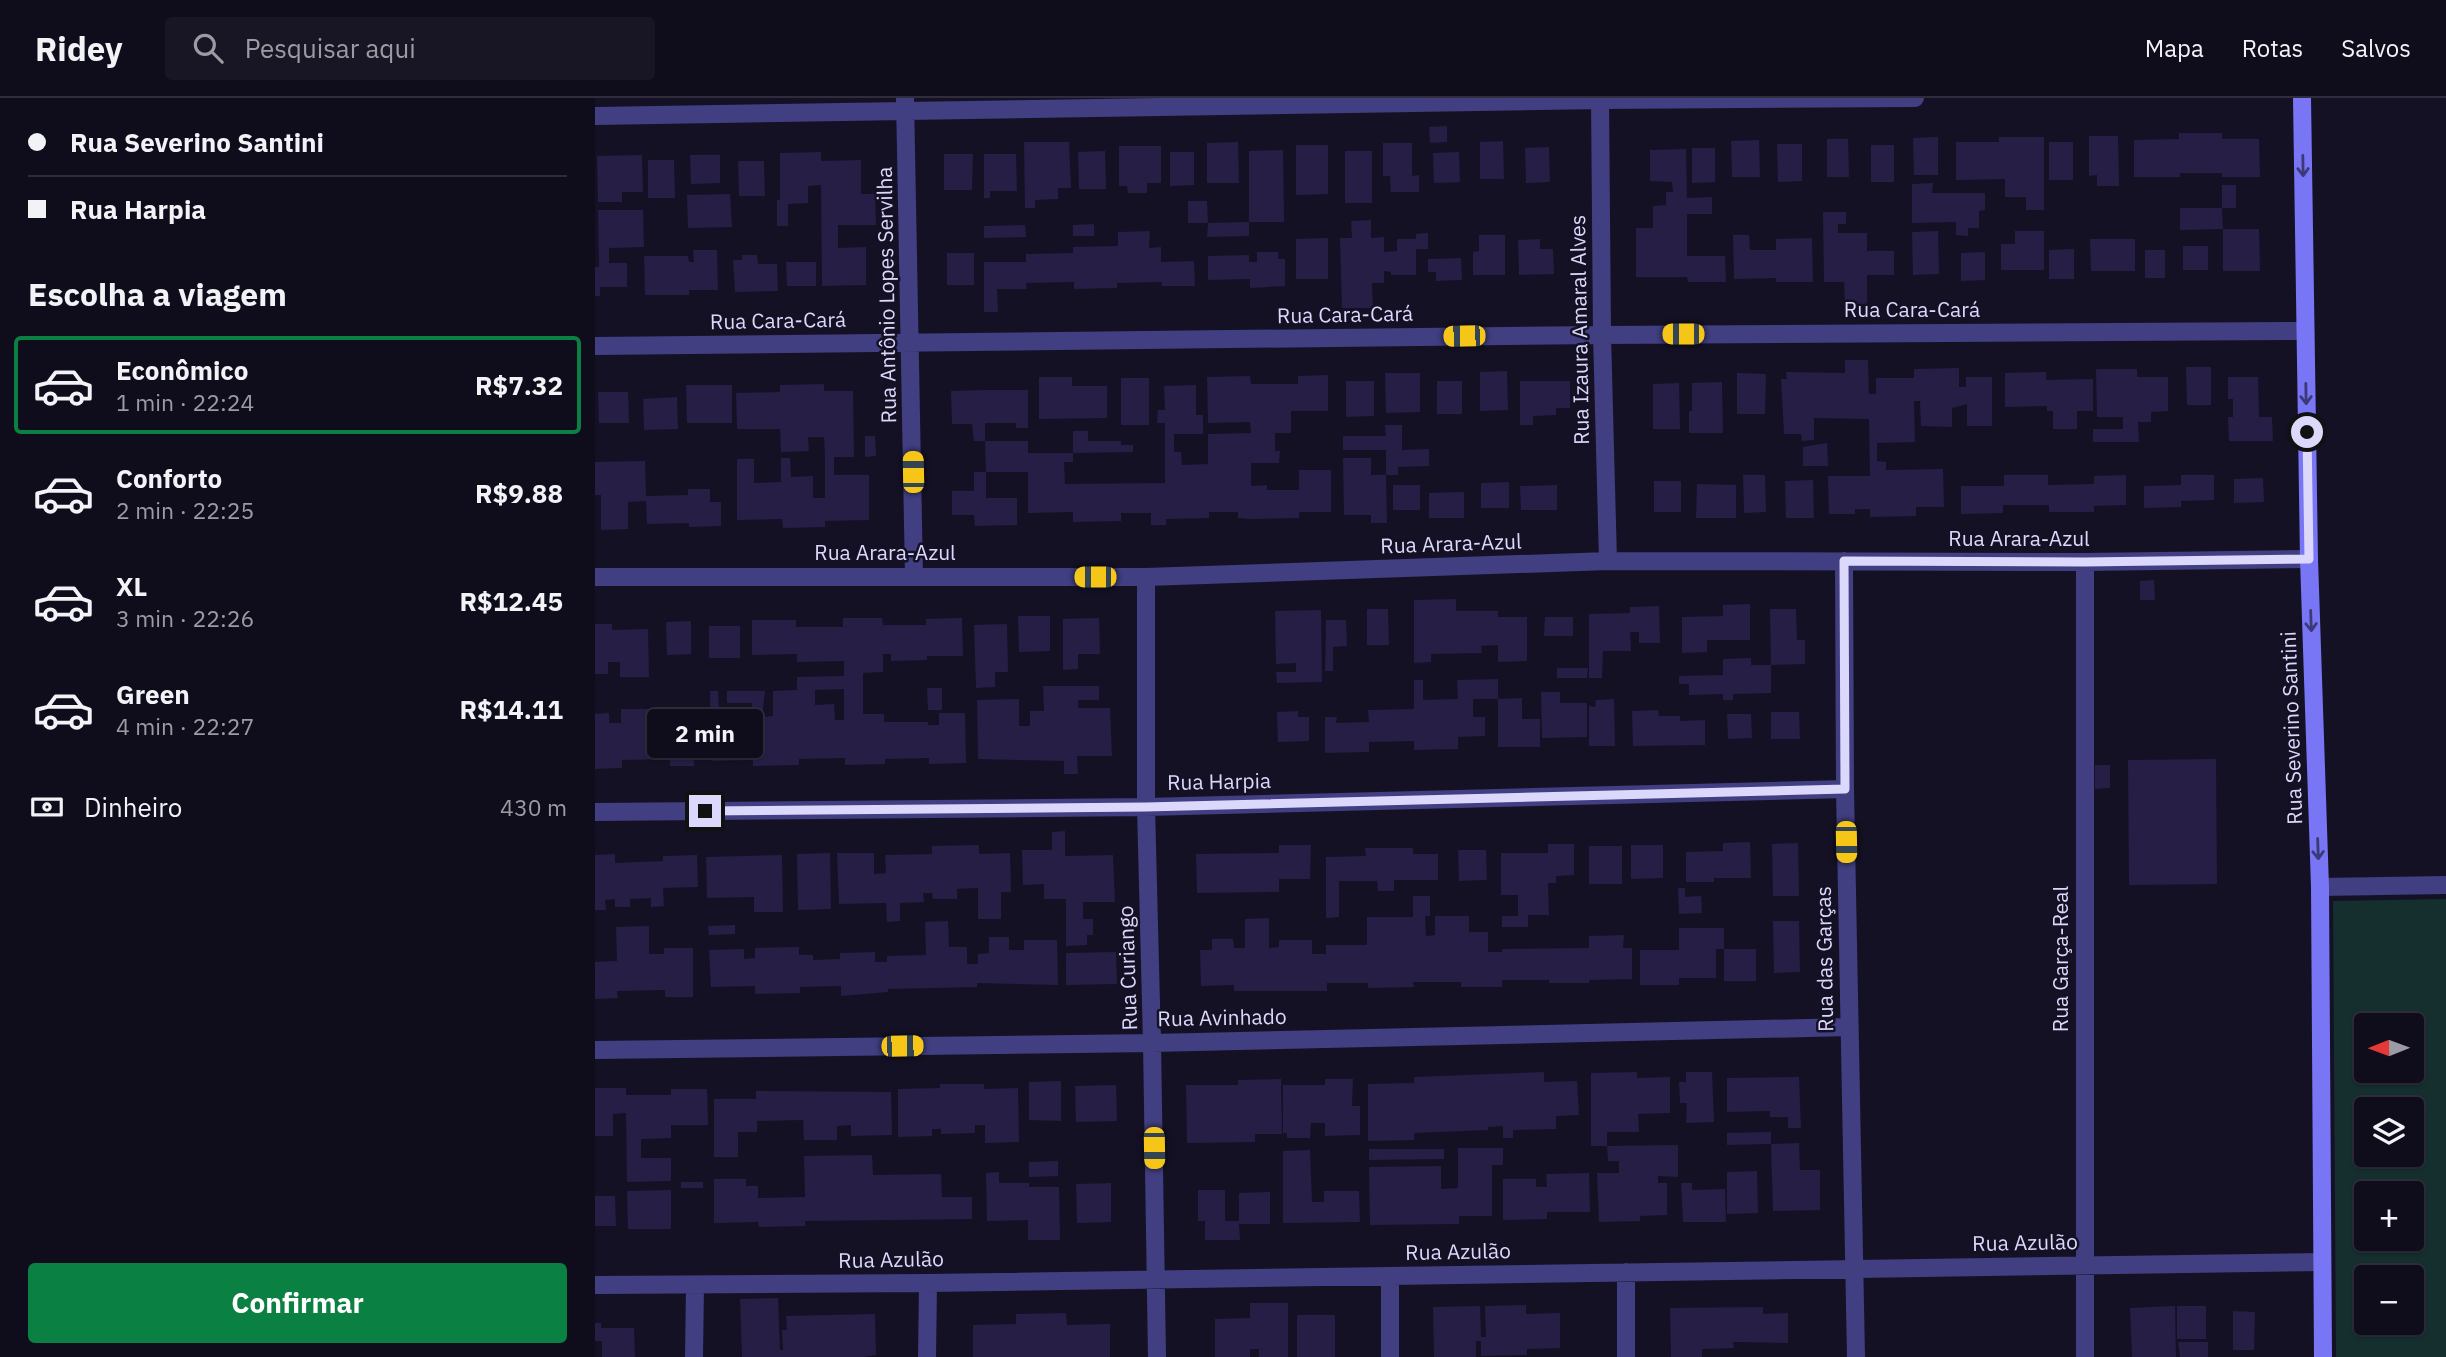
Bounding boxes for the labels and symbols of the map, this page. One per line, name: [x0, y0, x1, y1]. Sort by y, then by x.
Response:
one-way arrow: [2296, 154, 2310, 177]
street label: Rua Antônio Lopes Servilha: [870, 166, 902, 424]
street label: Rua Izaura Amaral Alves: [1563, 215, 1595, 445]
street label: Rua Cara-Cará: [1844, 295, 1980, 323]
street label: Rua Cara-Cará: [1277, 299, 1413, 329]
street label: Rua Cara-Cará: [710, 305, 846, 335]
car: [1663, 324, 1705, 345]
car: [1443, 325, 1486, 347]
one-way arrow: [2300, 382, 2313, 405]
route start: [2291, 416, 2323, 448]
car: [903, 451, 924, 493]
street label: Rua Arara-Azul: [1948, 524, 2090, 552]
street label: Rua Arara-Azul: [1380, 527, 1522, 559]
street label: Rua Arara-Azul: [814, 538, 956, 566]
car: [1075, 567, 1117, 588]
one-way arrow: [2305, 609, 2318, 632]
street label: Rua Severino Santini: [2274, 631, 2308, 825]
callout: 2 min: [647, 710, 763, 758]
street label: Rua Harpia: [1167, 766, 1271, 796]
route end: [689, 795, 721, 827]
car: [1836, 821, 1857, 863]
one-way arrow: [2312, 837, 2325, 860]
street label: Rua Garça-Real: [2046, 885, 2074, 1032]
street label: Rua das Garças: [1809, 886, 1839, 1032]
street label: Rua Curiango: [1111, 905, 1143, 1031]
street label: Rua Avinhado: [1157, 1002, 1287, 1032]
north arrow: [2354, 1013, 2424, 1083]
car: [881, 1035, 924, 1057]
car: [1144, 1127, 1165, 1169]
street label: Rua Azulão: [1972, 1227, 2078, 1257]
street label: Rua Azulão: [1405, 1236, 1511, 1266]
street label: Rua Azulão: [838, 1244, 944, 1274]

